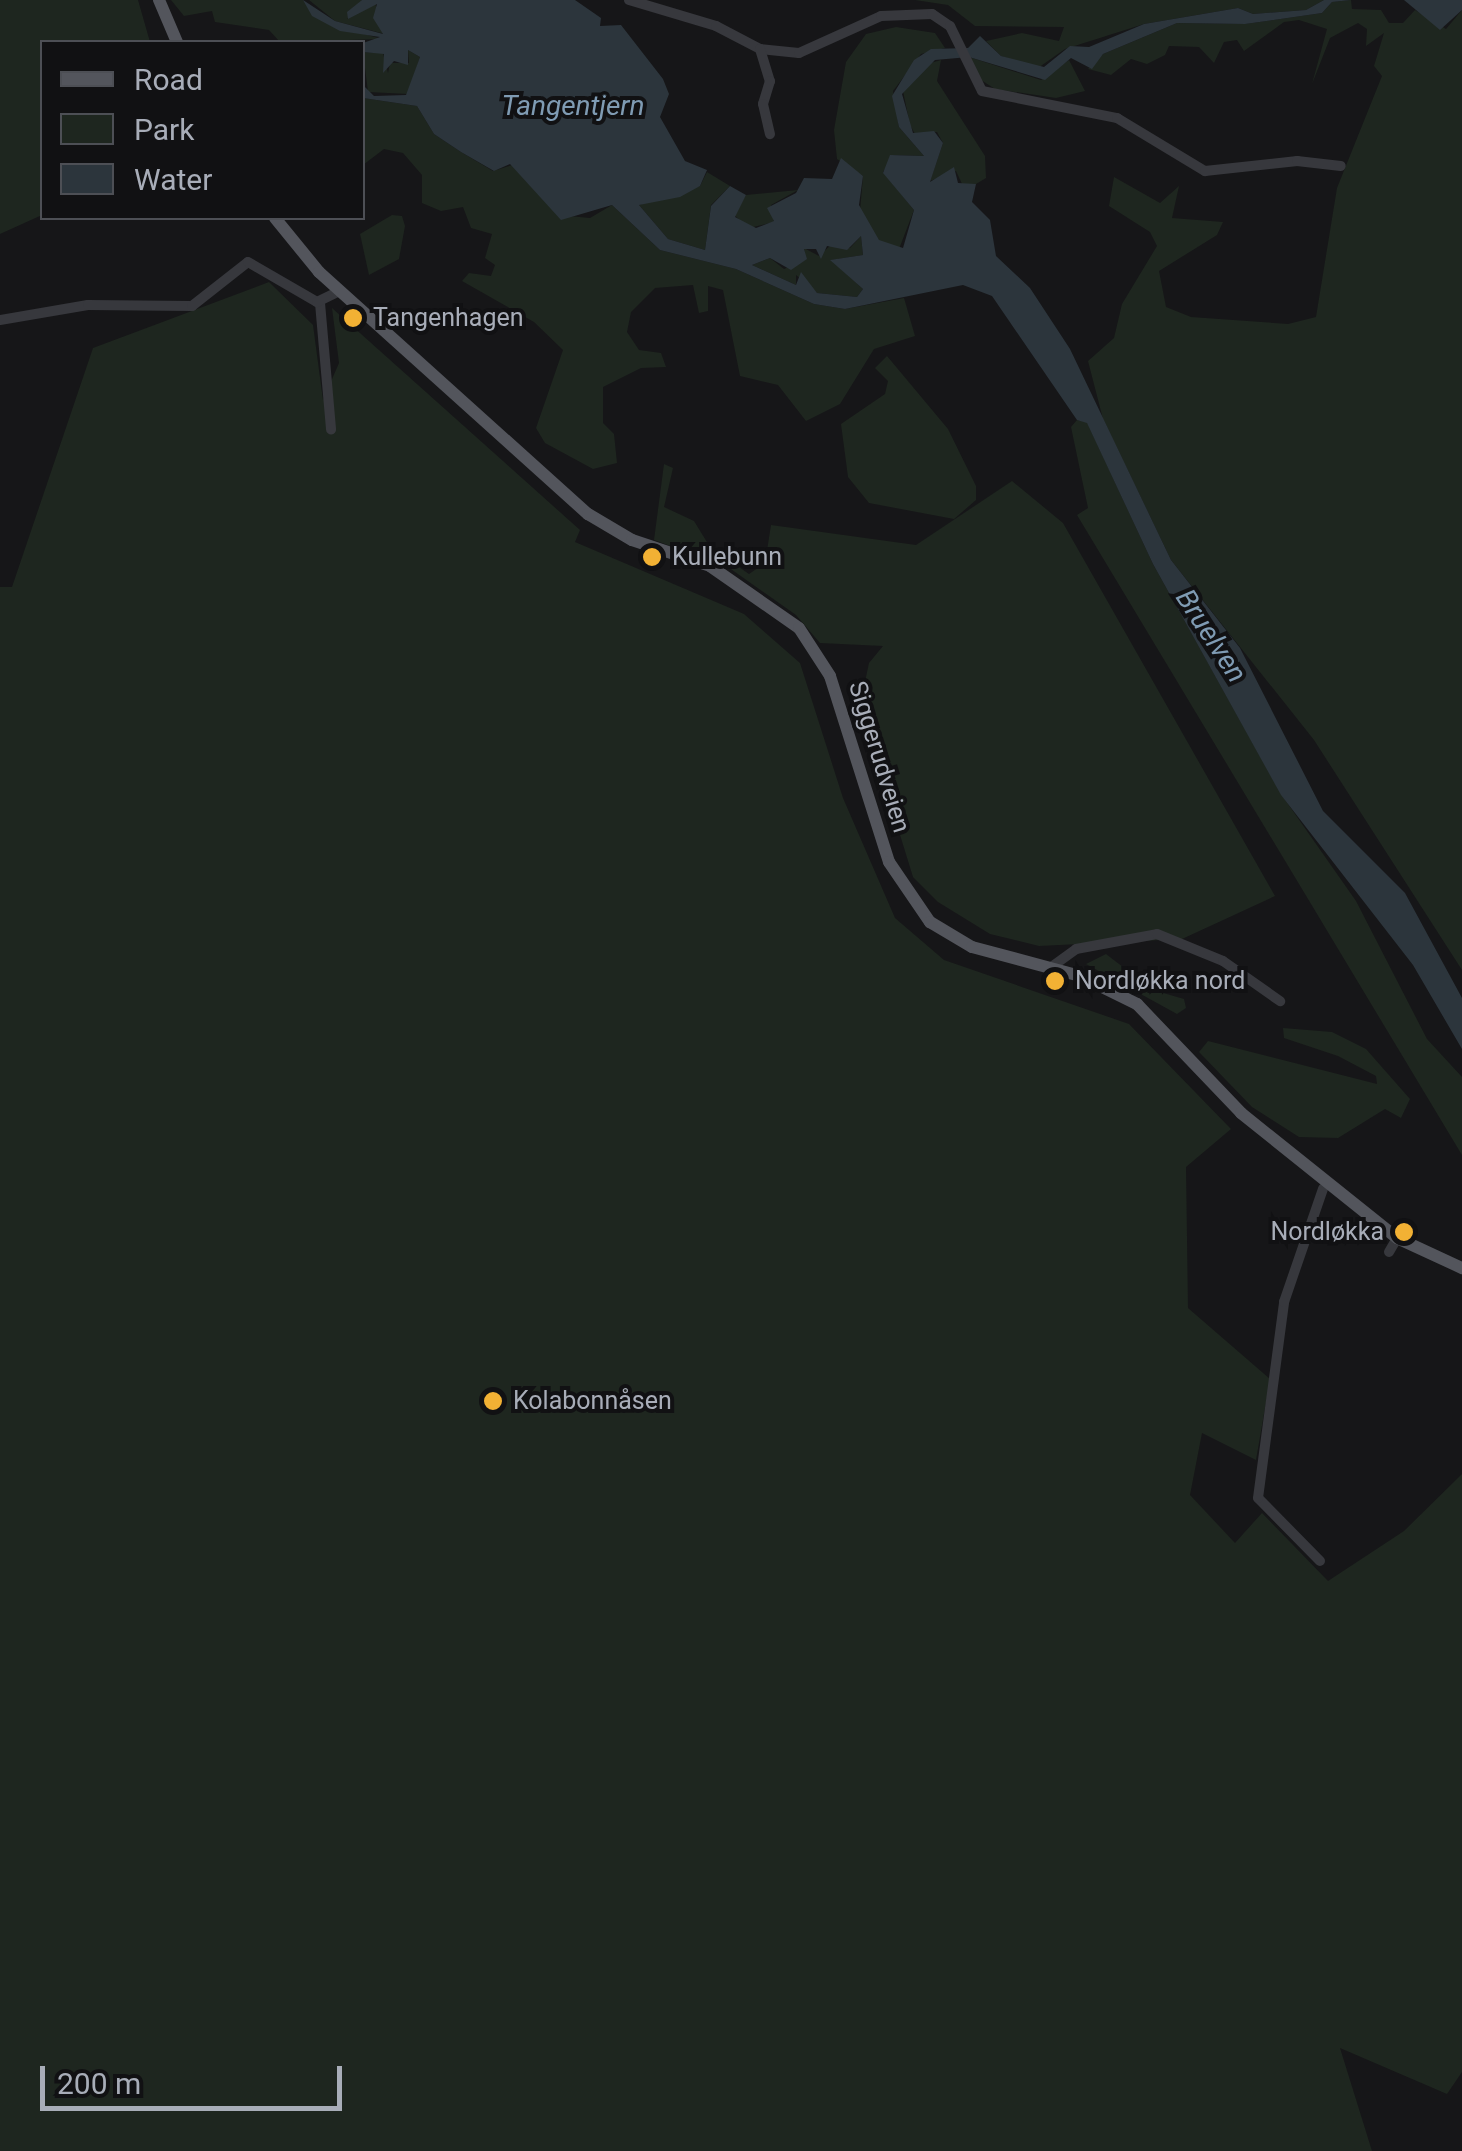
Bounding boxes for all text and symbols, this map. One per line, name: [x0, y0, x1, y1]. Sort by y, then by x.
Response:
legend: [40, 40, 365, 220]
text: Road: [134, 62, 203, 97]
water label: Tangentjern: [501, 89, 645, 123]
text: Park: [134, 112, 194, 147]
text: Water: [134, 162, 212, 197]
place label: Tangenhagen: [373, 303, 524, 333]
marker: Tangenhagen: [342, 307, 364, 329]
place label: Kullebunn: [672, 542, 782, 572]
marker: Kullebunn: [641, 546, 663, 568]
water label: Bruelven: [1168, 583, 1254, 689]
street label: Siggerudveien: [842, 678, 916, 836]
place label: Nordløkka nord: [1075, 966, 1245, 996]
marker: Nordløkka nord: [1044, 970, 1066, 992]
place label: Nordløkka: [1270, 1217, 1384, 1247]
marker: Nordløkka: [1393, 1221, 1415, 1243]
place label: Kolabonnåsen: [513, 1386, 672, 1416]
marker: Kolabonnåsen: [482, 1390, 504, 1412]
scale bar: [45, 2046, 348, 2108]
text: 200 m: [57, 2066, 141, 2101]

